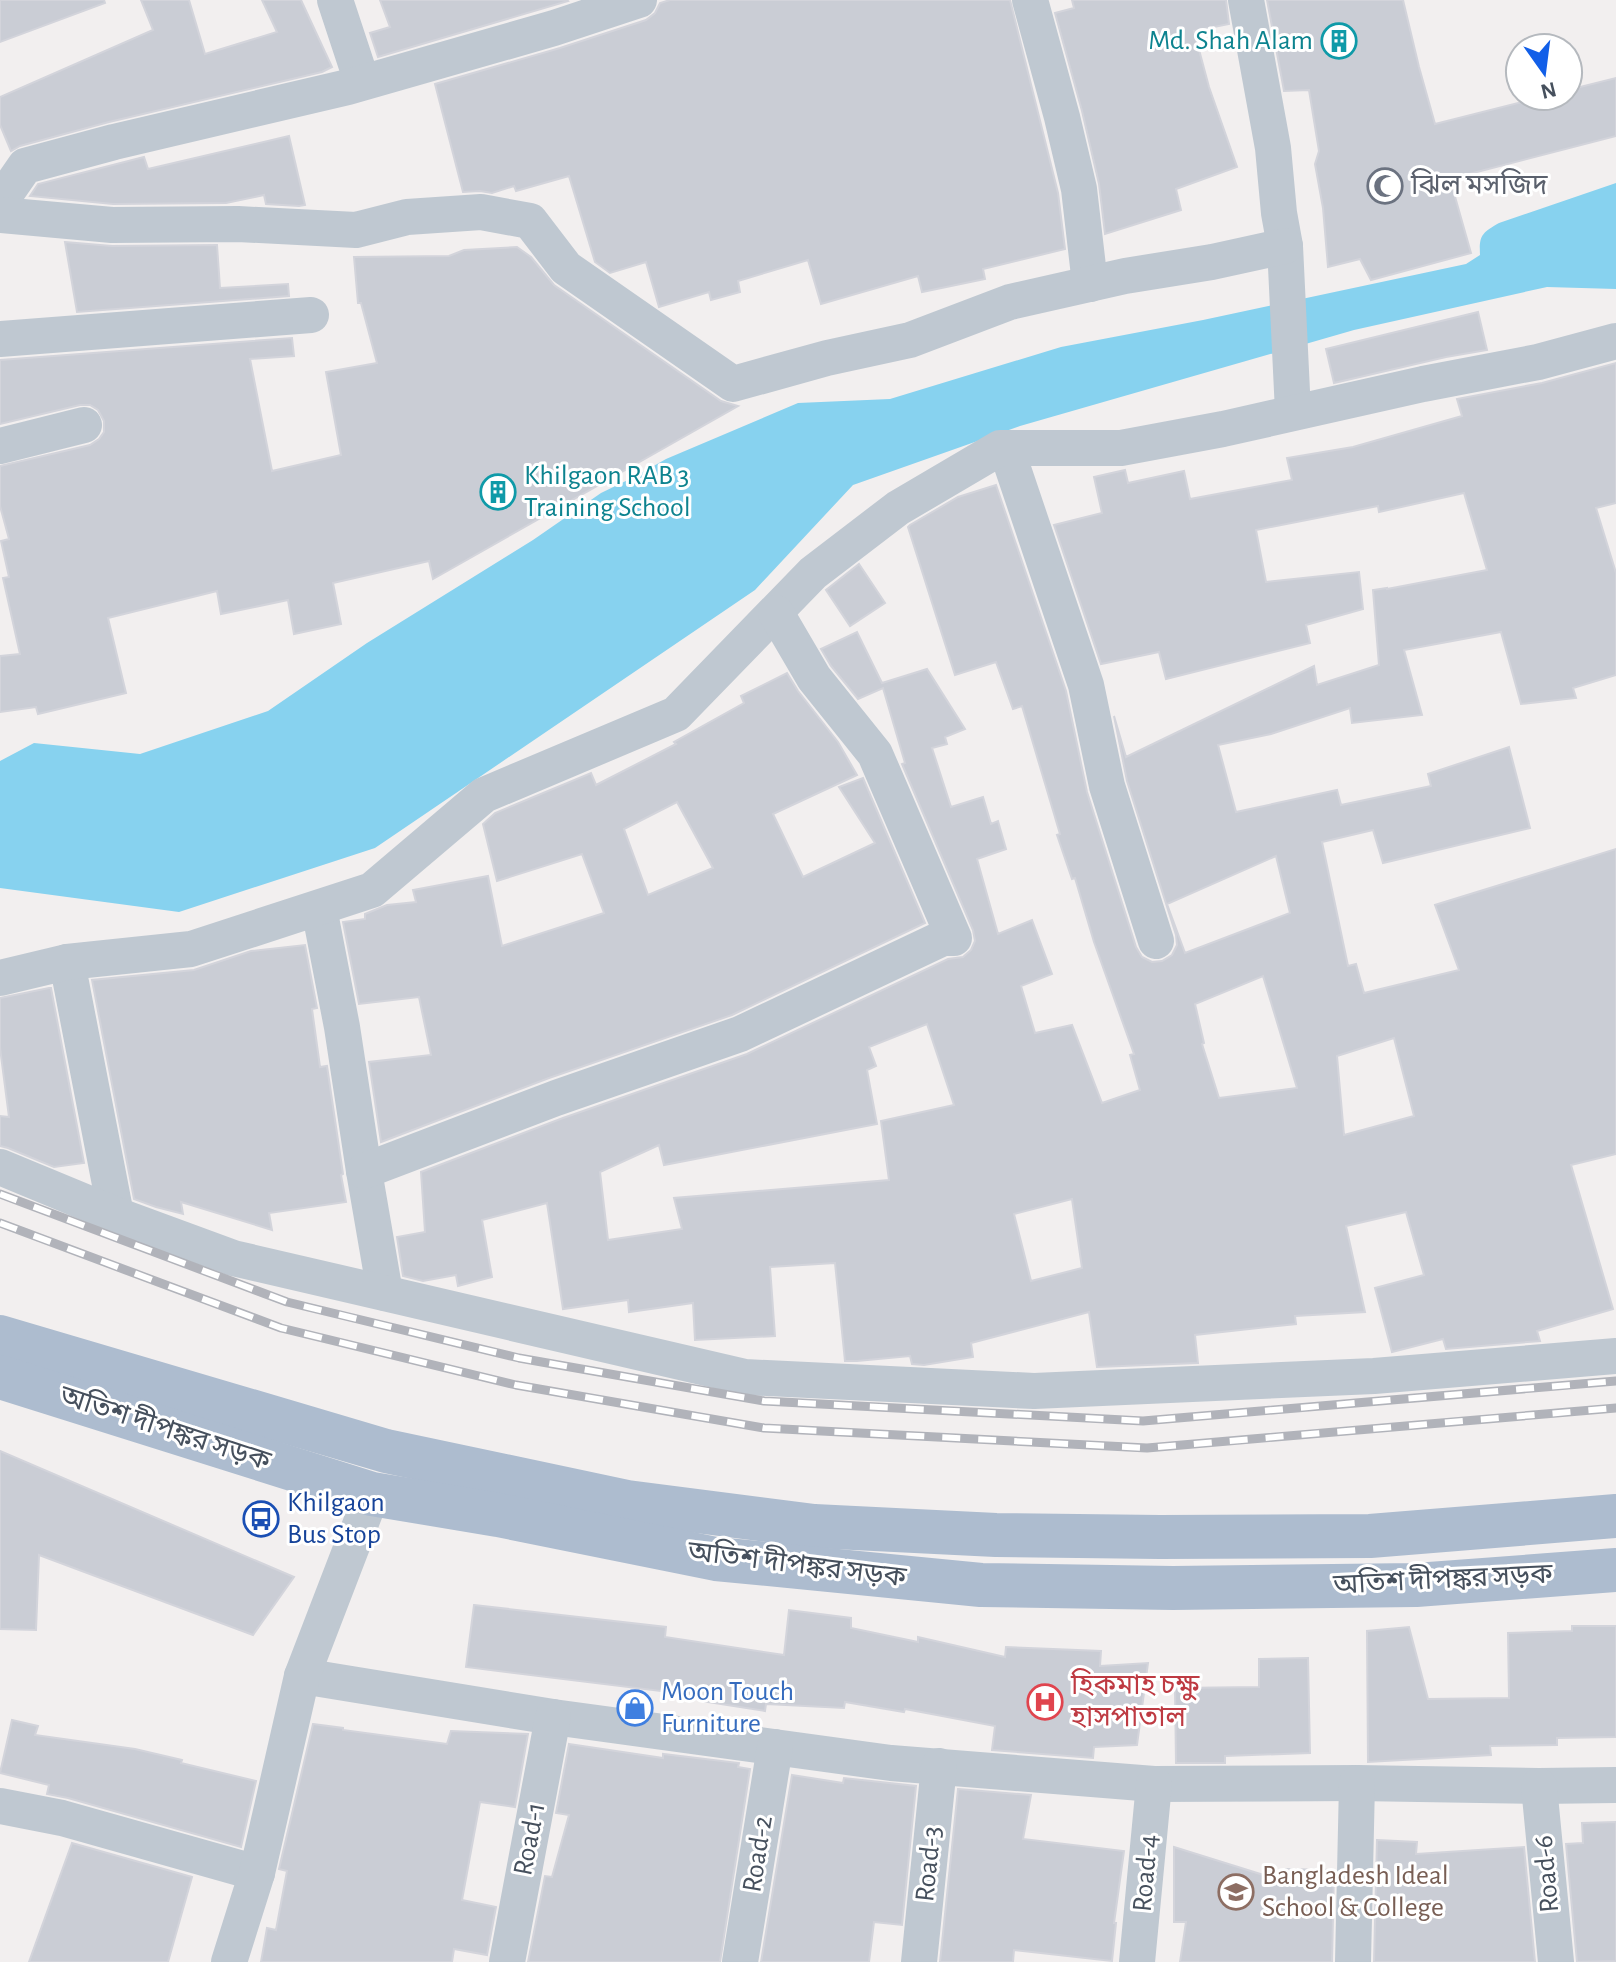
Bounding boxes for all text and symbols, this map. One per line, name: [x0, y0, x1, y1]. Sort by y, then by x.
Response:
building icon: Md. Shah Alam: [1320, 22, 1358, 60]
place label: Md. Shah Alam: [1148, 27, 1313, 55]
north arrow: [1504, 32, 1584, 112]
text: N: [1539, 78, 1559, 103]
mosque icon: ঝিল মসজিদ: [1366, 167, 1404, 205]
place label: ঝিল মসজিদ: [1410, 168, 1548, 200]
place label: Khilgaon RAB 3 Training School: [524, 462, 691, 522]
building icon: Khilgaon RAB 3 Training School: [479, 473, 517, 511]
street label: অতিশ দীপঙ্কর সড়ক: [55, 1378, 275, 1476]
place label: Khilgaon Bus Stop: [287, 1489, 385, 1549]
bus stop icon: Khilgaon Bus Stop: [242, 1500, 280, 1538]
street label: অতিশ দীপঙ্কর সড়ক: [685, 1534, 909, 1592]
street label: অতিশ দীপঙ্কর সড়ক: [1331, 1556, 1554, 1600]
place label: হিকমাহ চক্ষু হাসপাতাল: [1070, 1668, 1200, 1732]
place label: Moon Touch Furniture: [661, 1678, 794, 1738]
hospital icon: হিকমাহ চক্ষু হাসপাতাল: [1026, 1683, 1064, 1721]
shop icon: Moon Touch Furniture: [616, 1689, 654, 1727]
street label: Road-1: [509, 1800, 551, 1878]
street label: Road-2: [738, 1814, 778, 1894]
street label: Road-3: [911, 1825, 947, 1903]
street label: Road-4: [1129, 1833, 1163, 1913]
street label: Road-6: [1530, 1834, 1564, 1914]
place label: Bangladesh Ideal School & College: [1262, 1862, 1449, 1922]
school or university icon: Bangladesh Ideal School & College: [1217, 1873, 1255, 1911]

